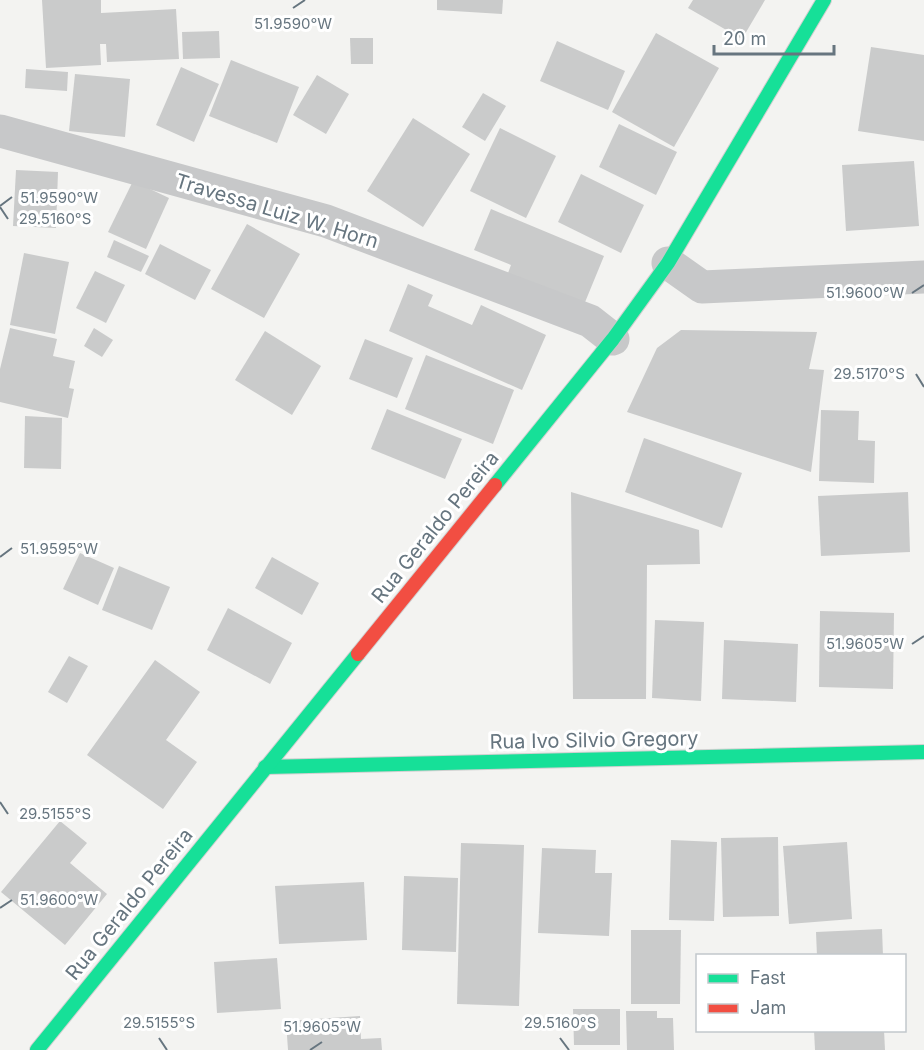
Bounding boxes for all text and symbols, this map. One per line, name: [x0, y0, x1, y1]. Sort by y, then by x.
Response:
text: 51.9590°W: [254, 14, 332, 33]
scale bar: [714, 18, 834, 56]
text: 20 m: [723, 28, 766, 49]
street label: Travessa Luiz W. Horn: [173, 169, 381, 253]
text: 51.9590°W: [20, 188, 98, 207]
text: 29.5160°S: [19, 209, 91, 228]
text: 51.9600°W: [826, 283, 905, 302]
text: 29.5170°S: [833, 364, 905, 383]
street label: Rua Geraldo Pereira: [366, 446, 504, 608]
text: 51.9595°W: [20, 539, 98, 558]
text: 51.9605°W: [826, 634, 904, 653]
street label: Rua Ivo Silvio Gregory: [489, 726, 699, 754]
text: 29.5155°S: [19, 804, 91, 823]
street label: Rua Geraldo Pereira: [60, 823, 198, 985]
text: 51.9600°W: [20, 890, 99, 909]
legend: [696, 954, 906, 1032]
text: Fast: [750, 967, 786, 988]
text: Jam: [750, 997, 786, 1018]
text: 29.5155°S: [123, 1013, 195, 1032]
text: 29.5160°S: [524, 1013, 596, 1032]
text: 51.9605°W: [283, 1017, 361, 1036]

